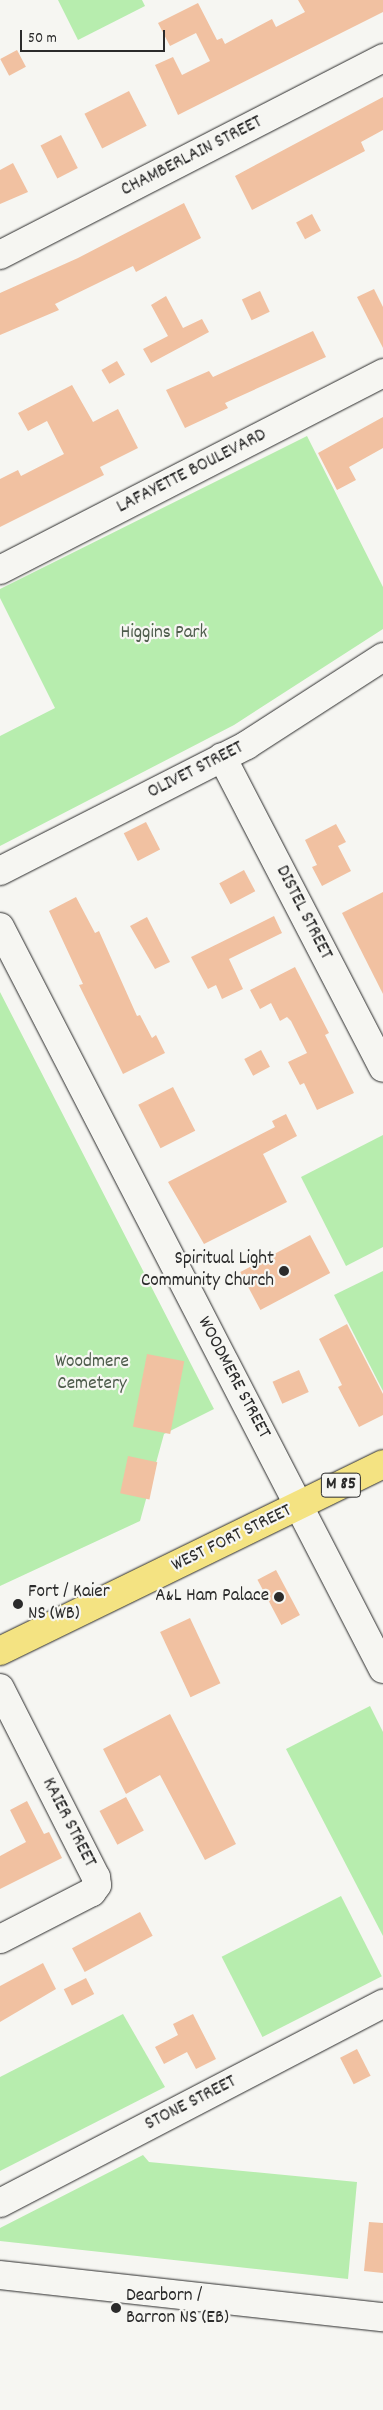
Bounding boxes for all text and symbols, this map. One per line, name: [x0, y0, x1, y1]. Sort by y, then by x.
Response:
scale bar: [22, 20, 168, 52]
text: 50 m: [28, 28, 57, 50]
street label: CHAMBERLAIN STREET: [118, 112, 266, 202]
street label: LAFAYETTE BOULEVARD: [113, 424, 271, 520]
park label: Higgins Park: [121, 623, 207, 645]
street label: OLIVET STREET: [144, 737, 248, 805]
street label: DISTEL STREET: [270, 862, 336, 964]
place label: Spiritual Light Community Church: [141, 1249, 274, 1293]
marker: Spiritual Light Community Church: [278, 1265, 290, 1277]
street label: WOODMERE STREET: [191, 1313, 275, 1443]
park label: Woodmere Cemetery: [55, 1352, 129, 1396]
road number: M 85: [320, 1470, 362, 1500]
street label: WEST FORT STREET: [168, 1500, 296, 1578]
place label: Fort / Kaier NS (WB): [28, 1582, 110, 1626]
place label: A&L Ham Palace: [155, 1586, 269, 1608]
marker: A&L Ham Palace: [273, 1591, 285, 1603]
marker: Fort / Kaier NS (WB): [12, 1598, 24, 1610]
street label: KAIER STREET: [36, 1774, 100, 1872]
street label: STONE STREET: [142, 2071, 240, 2137]
place label: Dearborn / Barron NS (EB): [126, 2286, 229, 2330]
marker: Dearborn / Barron NS (EB): [110, 2302, 122, 2314]

